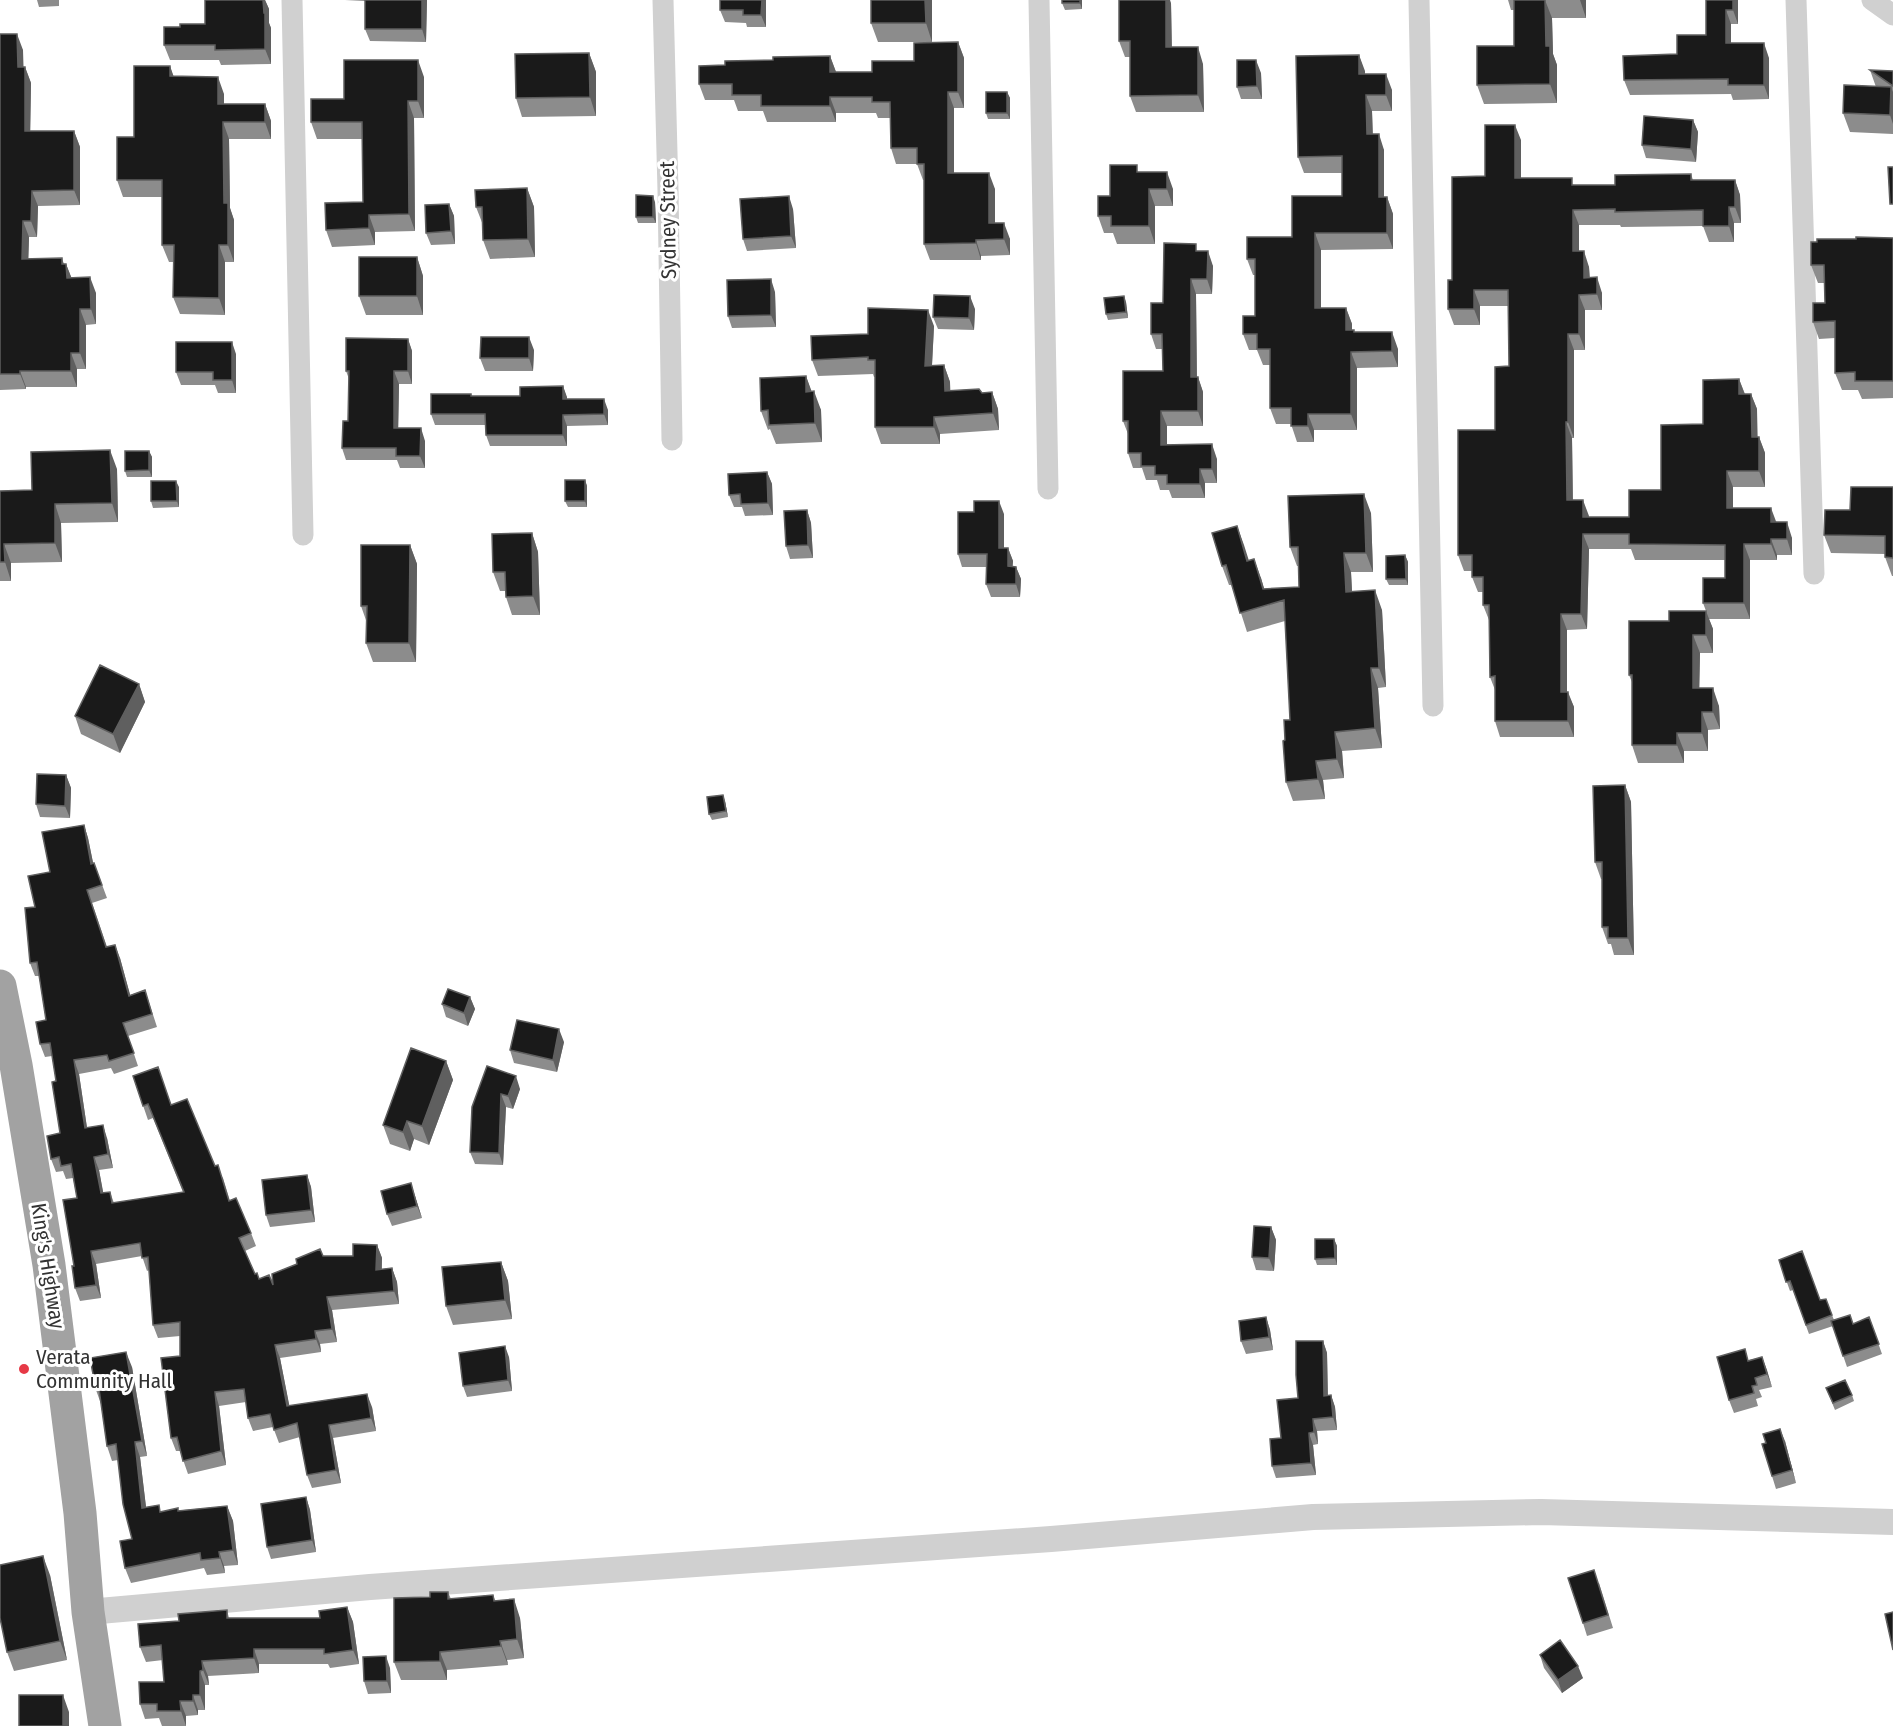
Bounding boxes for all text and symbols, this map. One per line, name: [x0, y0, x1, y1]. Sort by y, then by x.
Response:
street label: Sydney Street: [654, 161, 682, 279]
street label: King's Highway: [25, 1201, 71, 1331]
place label: Verata Community Hall: [36, 1344, 172, 1394]
marker: Verata Community Hall: [17, 1362, 31, 1376]

